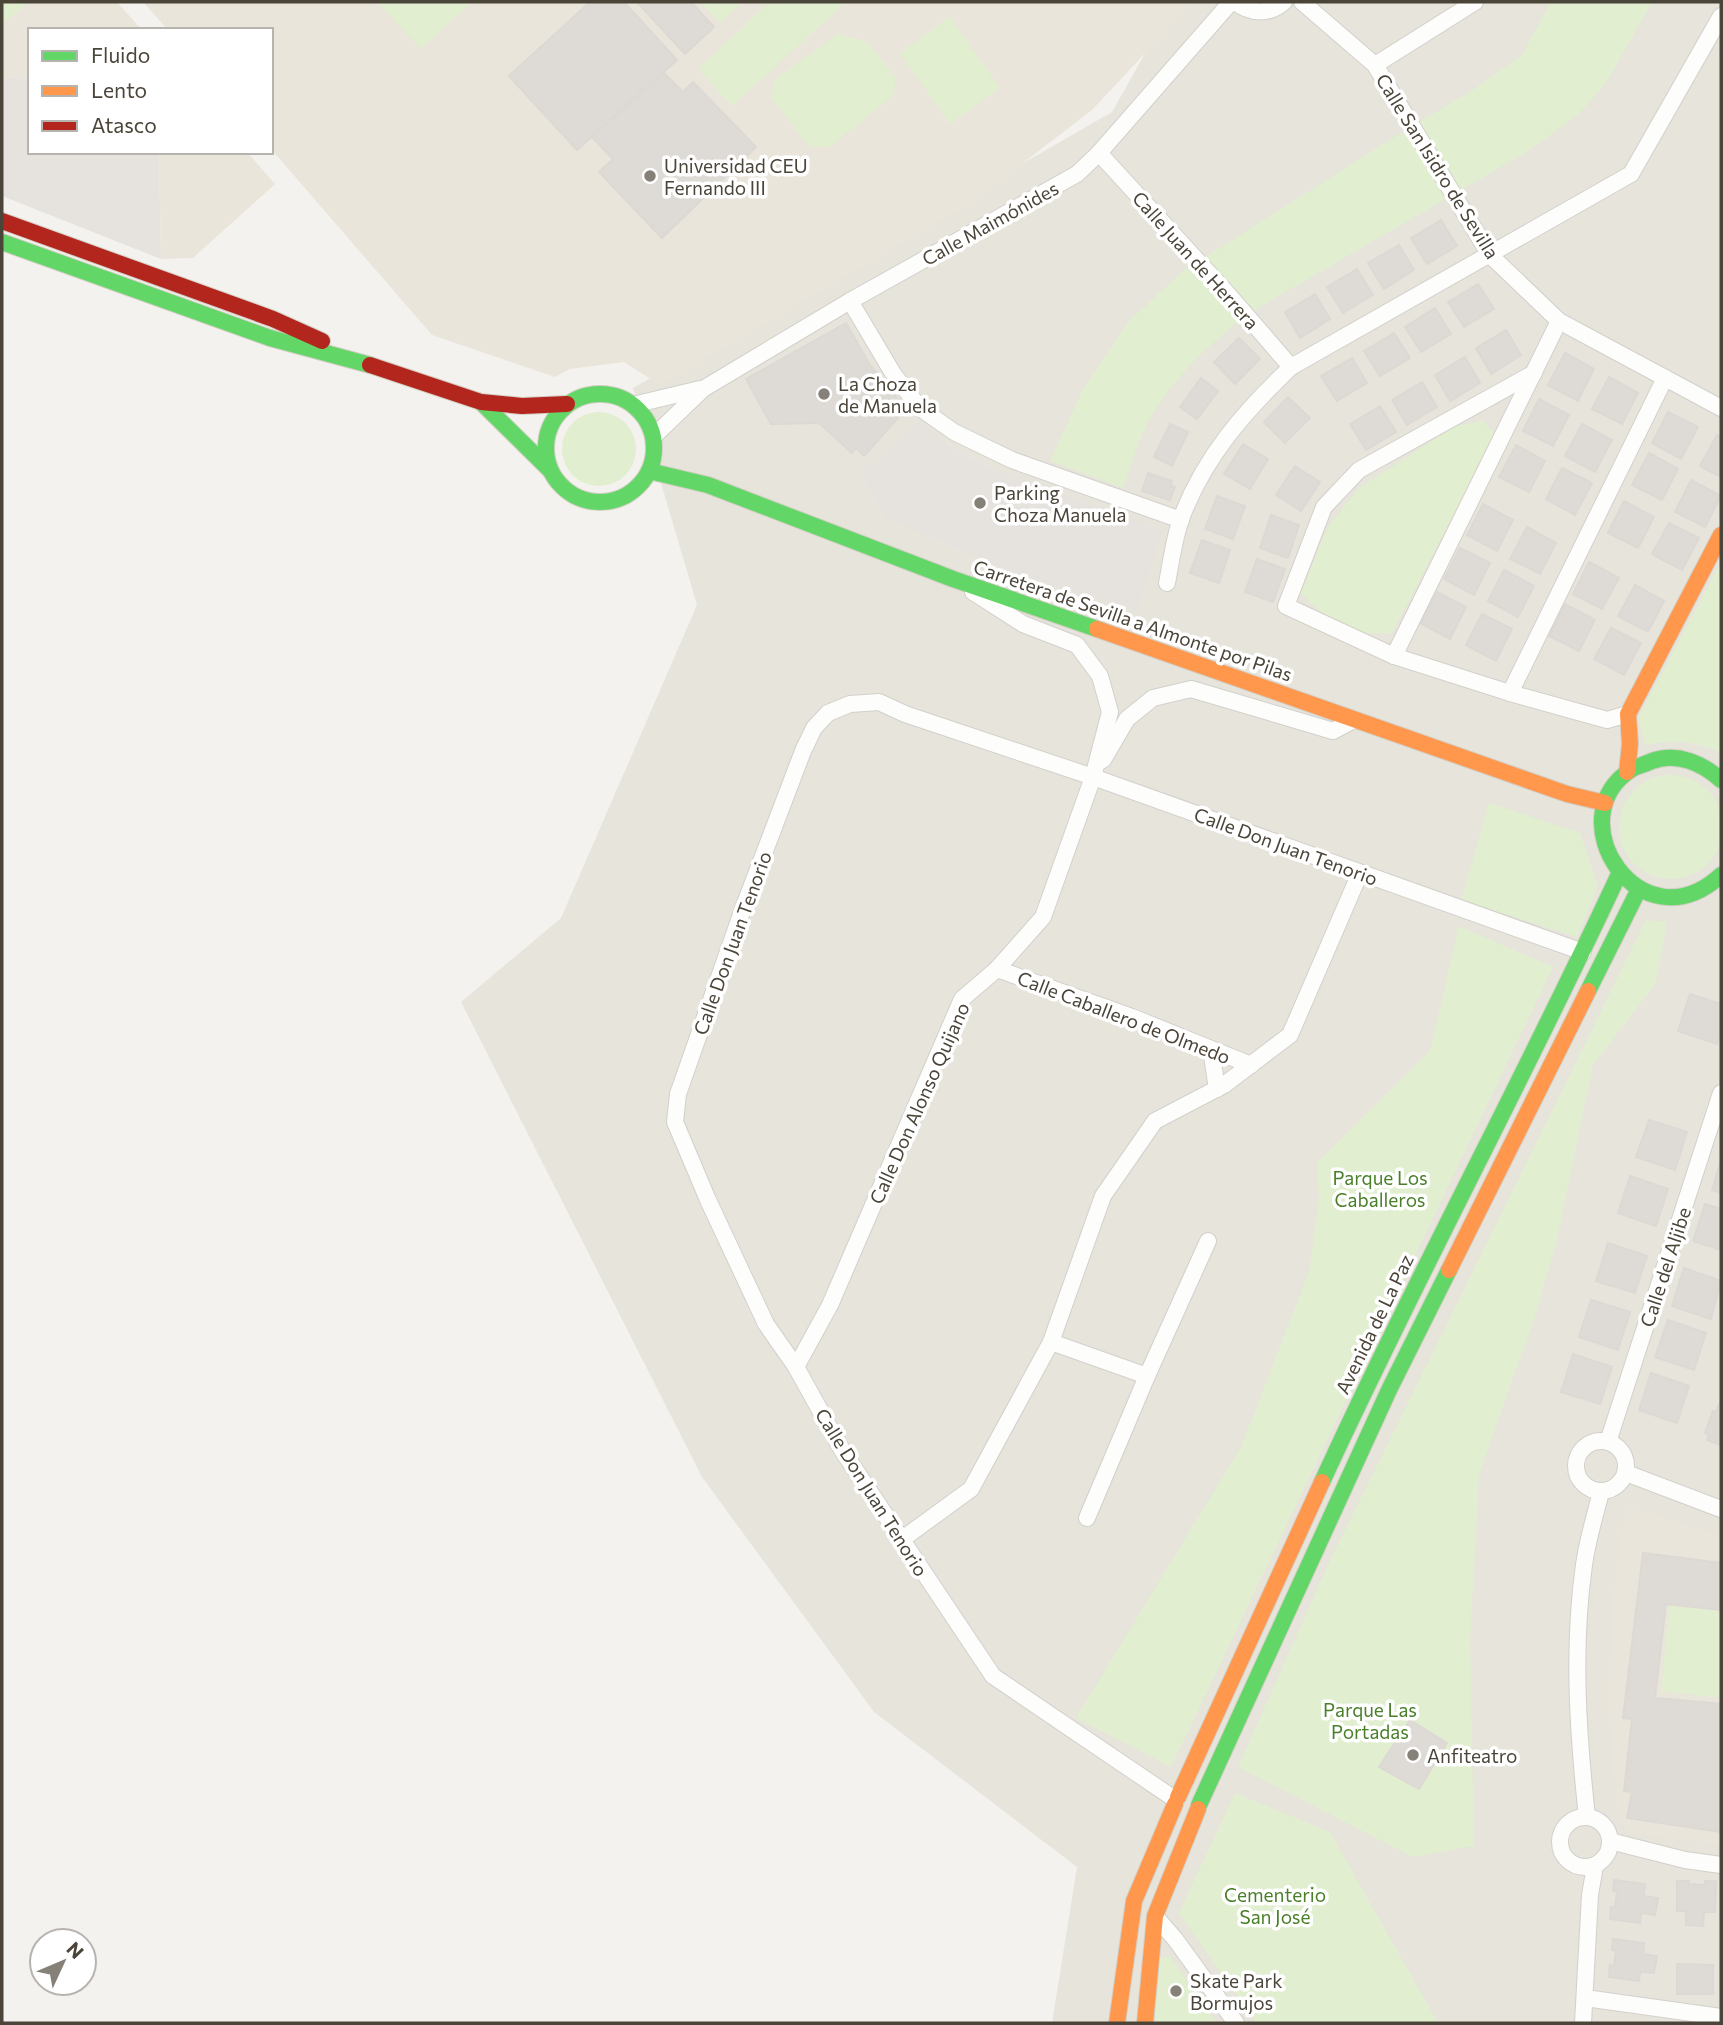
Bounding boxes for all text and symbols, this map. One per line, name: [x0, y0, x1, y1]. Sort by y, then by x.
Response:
legend: [28, 28, 273, 154]
text: Fluido: [91, 42, 150, 67]
street label: Calle San Isidro de Sevilla: [1372, 69, 1504, 263]
text: Lento: [91, 77, 147, 102]
text: Atasco: [91, 112, 157, 137]
place label: Universidad CEU Fernando III: [664, 154, 808, 199]
marker: Universidad CEU Fernando III: [642, 168, 658, 184]
street label: Calle Maimónides: [918, 176, 1062, 270]
street label: Calle Juan de Herrera: [1128, 186, 1264, 334]
place label: La Choza de Manuela: [838, 372, 937, 417]
marker: La Choza de Manuela: [816, 386, 832, 402]
place label: Parking Choza Manuela: [994, 481, 1126, 526]
marker: Parking Choza Manuela: [972, 495, 988, 511]
street label: Carretera de Sevilla a Almonte por Pilas: [971, 555, 1295, 685]
street label: Calle Don Juan Tenorio: [1191, 802, 1381, 890]
street label: Calle Don Juan Tenorio: [688, 848, 776, 1038]
street label: Calle Caballero de Olmedo: [1014, 966, 1234, 1068]
street label: Calle Don Alonso Quijano: [864, 999, 974, 1207]
park label: Parque Los Caballeros: [1332, 1166, 1428, 1211]
street label: Calle del Aljibe: [1635, 1204, 1695, 1330]
street label: Avenida de La Paz: [1330, 1250, 1418, 1398]
street label: Calle Don Juan Tenorio: [811, 1404, 933, 1580]
park label: Parque Las Portadas: [1323, 1698, 1417, 1743]
place label: Anfiteatro: [1427, 1744, 1517, 1767]
marker: Anfiteatro: [1405, 1747, 1421, 1763]
park label: Cementerio San José: [1224, 1883, 1326, 1928]
north arrow: [28, 1927, 98, 1997]
text: N: [62, 1937, 89, 1963]
place label: Skate Park Bormujos: [1190, 1969, 1282, 2014]
marker: Skate Park Bormujos: [1168, 1983, 1184, 1999]

